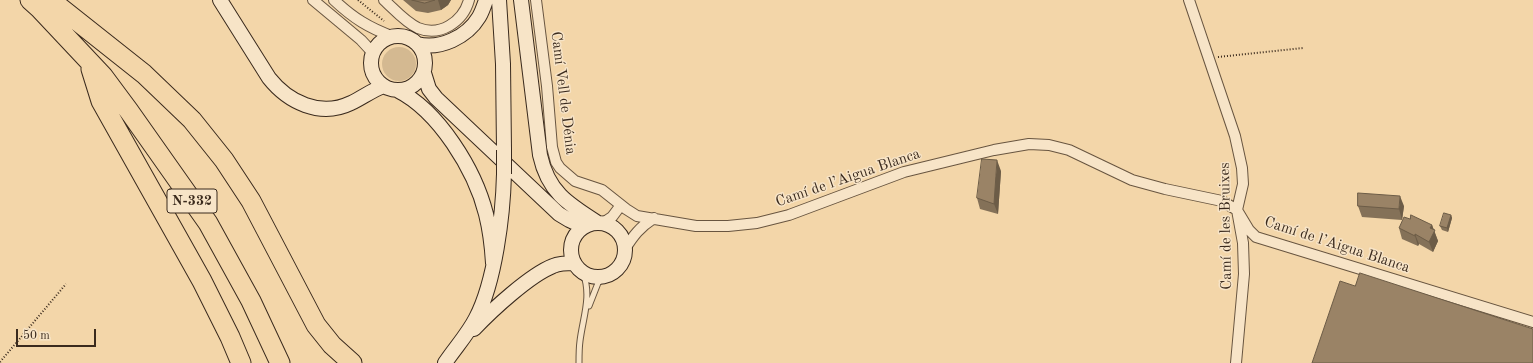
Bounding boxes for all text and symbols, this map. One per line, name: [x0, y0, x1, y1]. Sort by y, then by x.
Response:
street label: Camí Vell de Dénia: [547, 30, 579, 156]
street label: Camí de l’Aigua Blanca: [773, 145, 923, 211]
street label: Camí de les Bruixes: [1216, 162, 1236, 290]
road number: N-332: [167, 189, 217, 213]
street label: Camí de l’Aigua Blanca: [1262, 213, 1412, 277]
scale bar: [18, 321, 98, 347]
text: 50 m: [23, 330, 50, 342]

